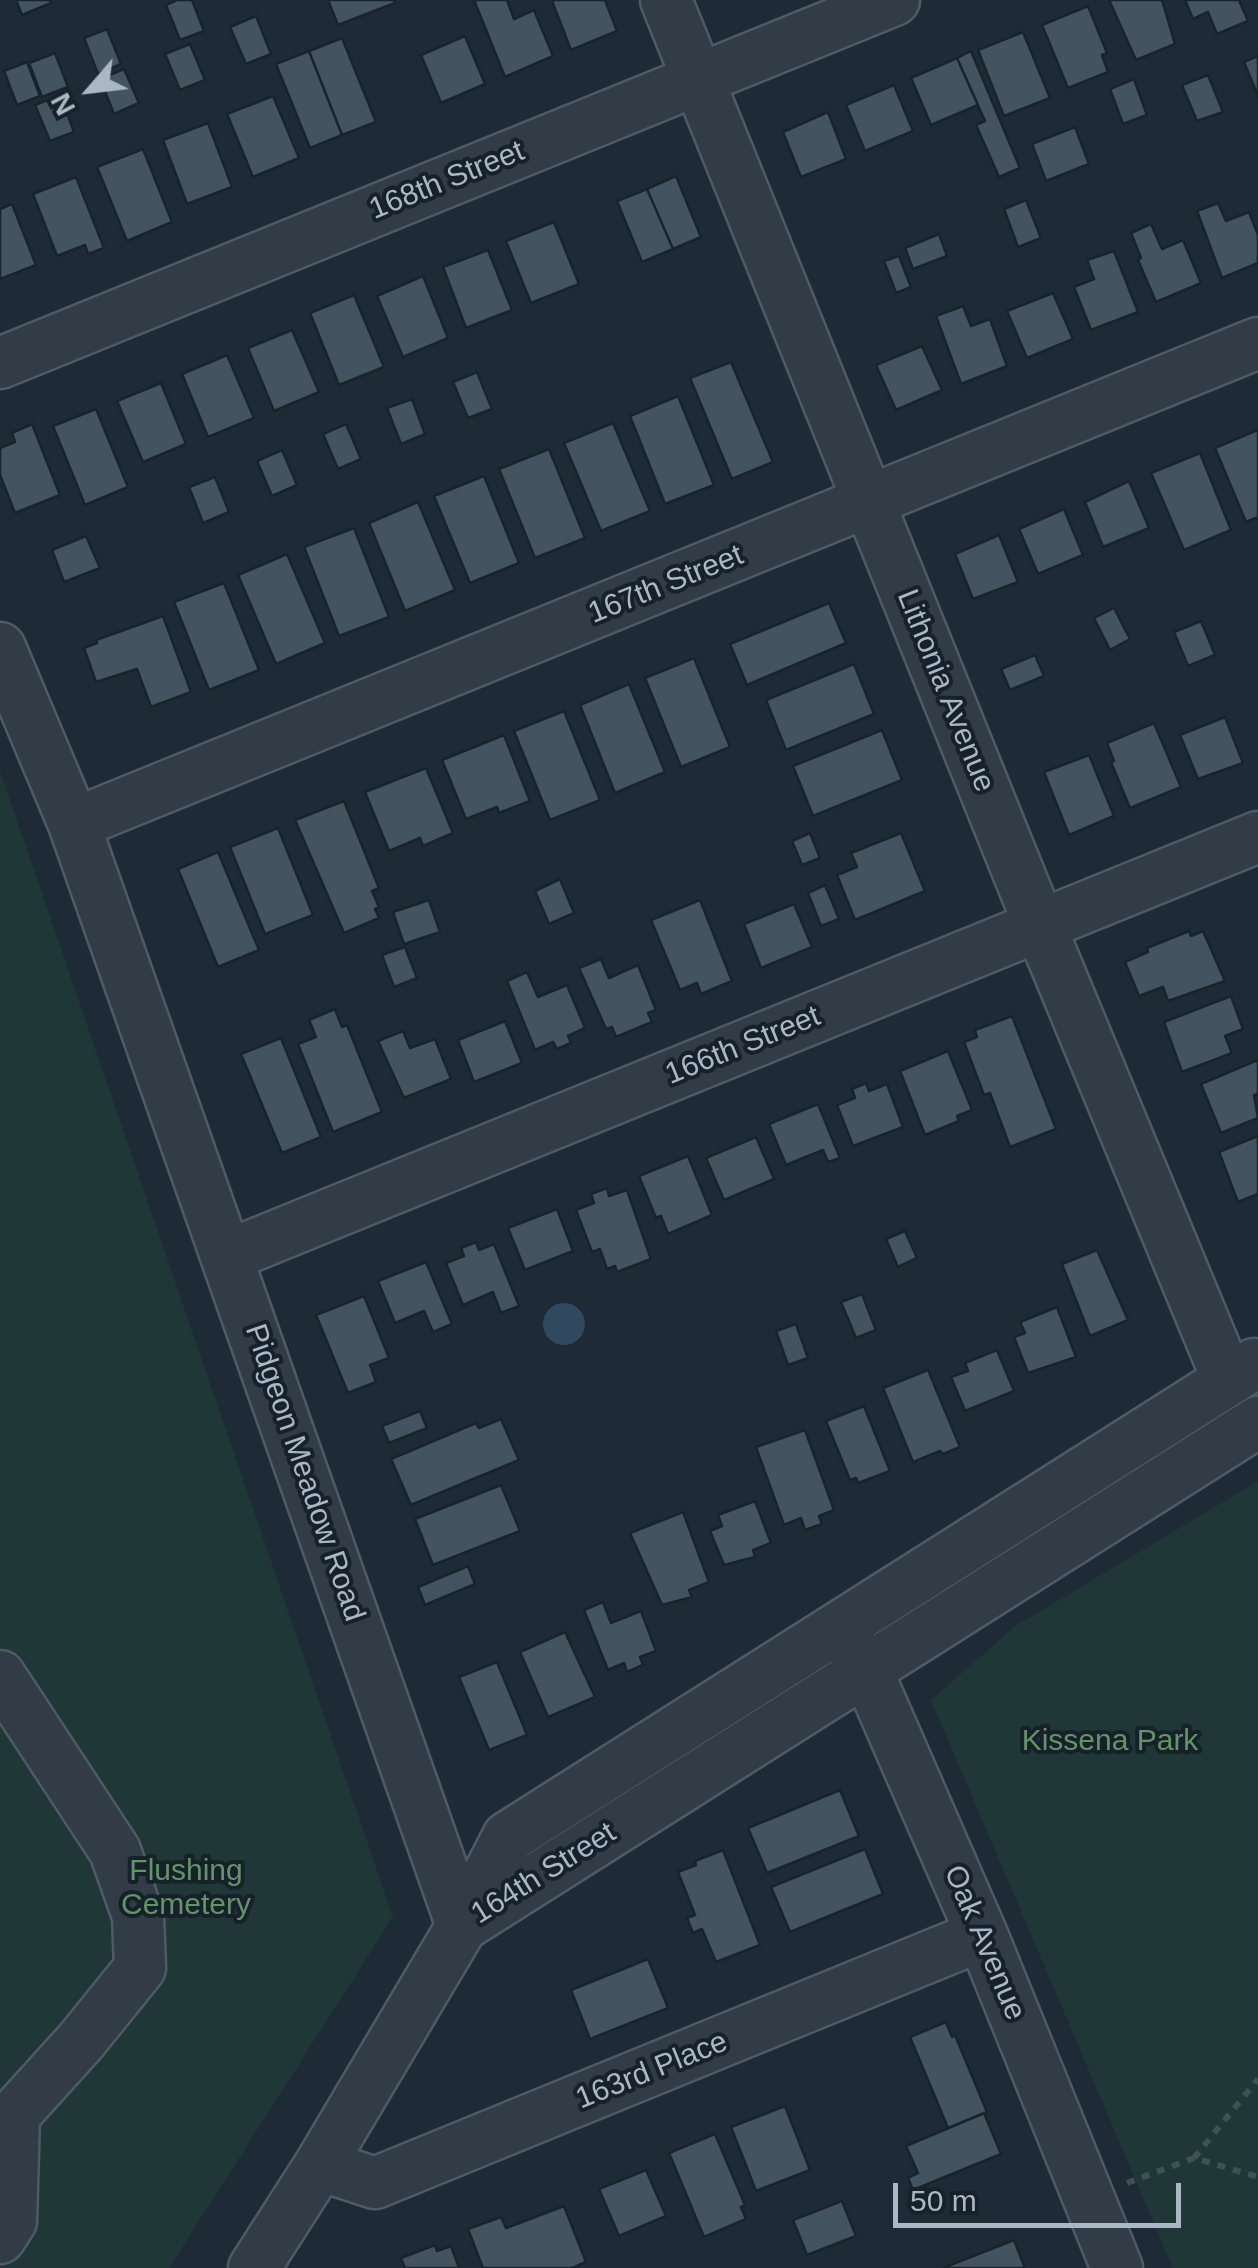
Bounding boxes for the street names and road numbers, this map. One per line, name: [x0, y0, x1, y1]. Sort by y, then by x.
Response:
street label: 168th Street: [364, 134, 530, 228]
street label: 167th Street: [583, 538, 749, 632]
street label: Lithonia Avenue: [888, 585, 1002, 797]
street label: 166th Street: [660, 999, 826, 1093]
street label: Pidgeon Meadow Road: [236, 1320, 372, 1626]
street label: 164th Street: [465, 1815, 623, 1933]
street label: Oak Avenue: [935, 1860, 1033, 2026]
street label: 163rd Place: [571, 2024, 733, 2118]

